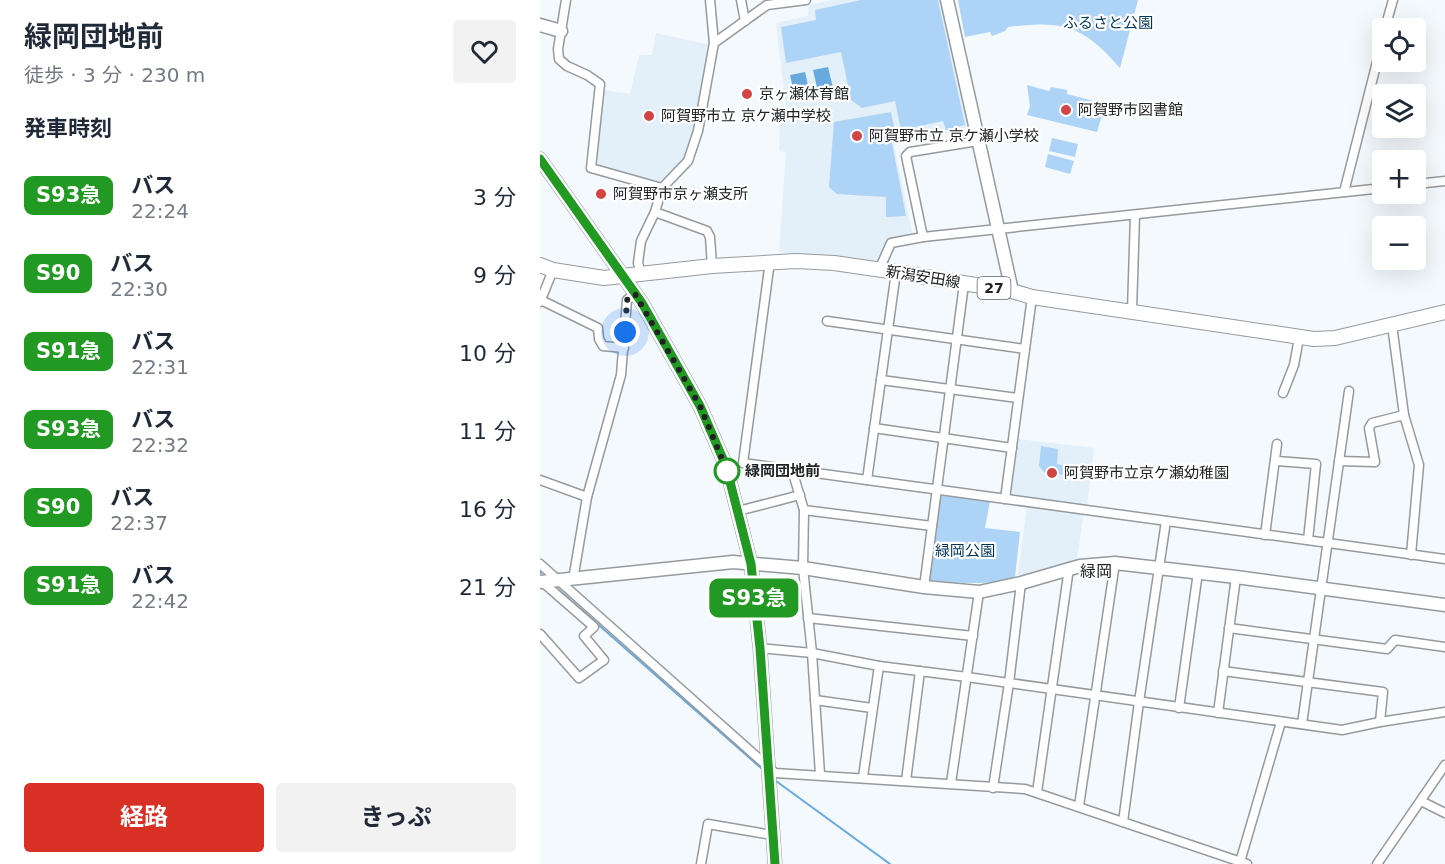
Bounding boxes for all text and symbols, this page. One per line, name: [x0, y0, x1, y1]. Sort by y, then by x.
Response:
park label: ふるさと公園: [1063, 14, 1153, 32]
map controls: [1372, 18, 1426, 270]
button: locate: [1372, 18, 1426, 72]
text: 緑岡団地前: [24, 20, 164, 53]
button: heart: [453, 20, 516, 83]
text: 徒歩 · 3 分 · 230 m: [24, 63, 205, 87]
button: layers: [1372, 84, 1426, 138]
place label: 京ヶ瀬体育館: [759, 85, 849, 103]
marker: 京ヶ瀬体育館: [740, 87, 754, 101]
place label: 阿賀野市図書館: [1078, 101, 1183, 119]
marker: 阿賀野市図書館: [1059, 103, 1073, 117]
place label: 阿賀野市立 京ケ瀬中学校: [661, 107, 831, 125]
marker: 阿賀野市立 京ケ瀬中学校: [642, 109, 656, 123]
text: 発車時刻: [24, 116, 112, 141]
place label: 阿賀野市立 京ケ瀬小学校: [869, 127, 1039, 145]
marker: 阿賀野市立 京ケ瀬小学校: [850, 129, 864, 143]
button: +: [1372, 150, 1426, 204]
text: バス: [131, 173, 175, 198]
text: S93急: [36, 183, 101, 207]
text: 3 分: [473, 185, 516, 210]
place label: 阿賀野市京ヶ瀬支所: [613, 185, 748, 203]
marker: 阿賀野市京ヶ瀬支所: [594, 187, 608, 201]
text: 22:24: [131, 199, 189, 223]
button: −: [1372, 216, 1426, 270]
text: バス: [110, 251, 154, 276]
text: S90: [36, 261, 80, 285]
street label: 新潟安田線: [885, 262, 961, 292]
text: 9 分: [473, 263, 516, 288]
text: 22:30: [110, 277, 168, 301]
road number: 27: [978, 277, 1010, 299]
your location: [610, 317, 640, 347]
text: バス: [131, 329, 175, 354]
text: S91急: [36, 339, 101, 363]
text: 10 分: [459, 341, 516, 366]
text: 22:31: [131, 355, 189, 379]
text: バス: [131, 407, 175, 432]
text: S93急: [36, 417, 101, 441]
text: 11 分: [459, 419, 516, 444]
text: 22:32: [131, 433, 189, 457]
marker: 緑岡団地前: [714, 458, 740, 484]
place label: 緑岡団地前: [745, 462, 820, 480]
place label: 阿賀野市立京ケ瀬幼稚園: [1064, 464, 1229, 482]
marker: 阿賀野市立京ケ瀬幼稚園: [1045, 466, 1059, 480]
text: バス: [110, 485, 154, 510]
text: S90: [36, 495, 80, 519]
text: 16 分: [459, 497, 516, 522]
text: 22:37: [110, 511, 168, 535]
park label: 緑岡公園: [935, 542, 995, 560]
district label: 緑岡: [1080, 562, 1112, 581]
text: バス: [131, 563, 175, 588]
text: S91急: [36, 573, 101, 597]
text: 21 分: [459, 575, 516, 600]
line badge: S93急: [712, 578, 796, 618]
text: S93急: [721, 586, 787, 610]
text: 22:42: [131, 589, 189, 613]
button: 経路: [24, 783, 264, 852]
button: きっぷ: [276, 783, 516, 852]

